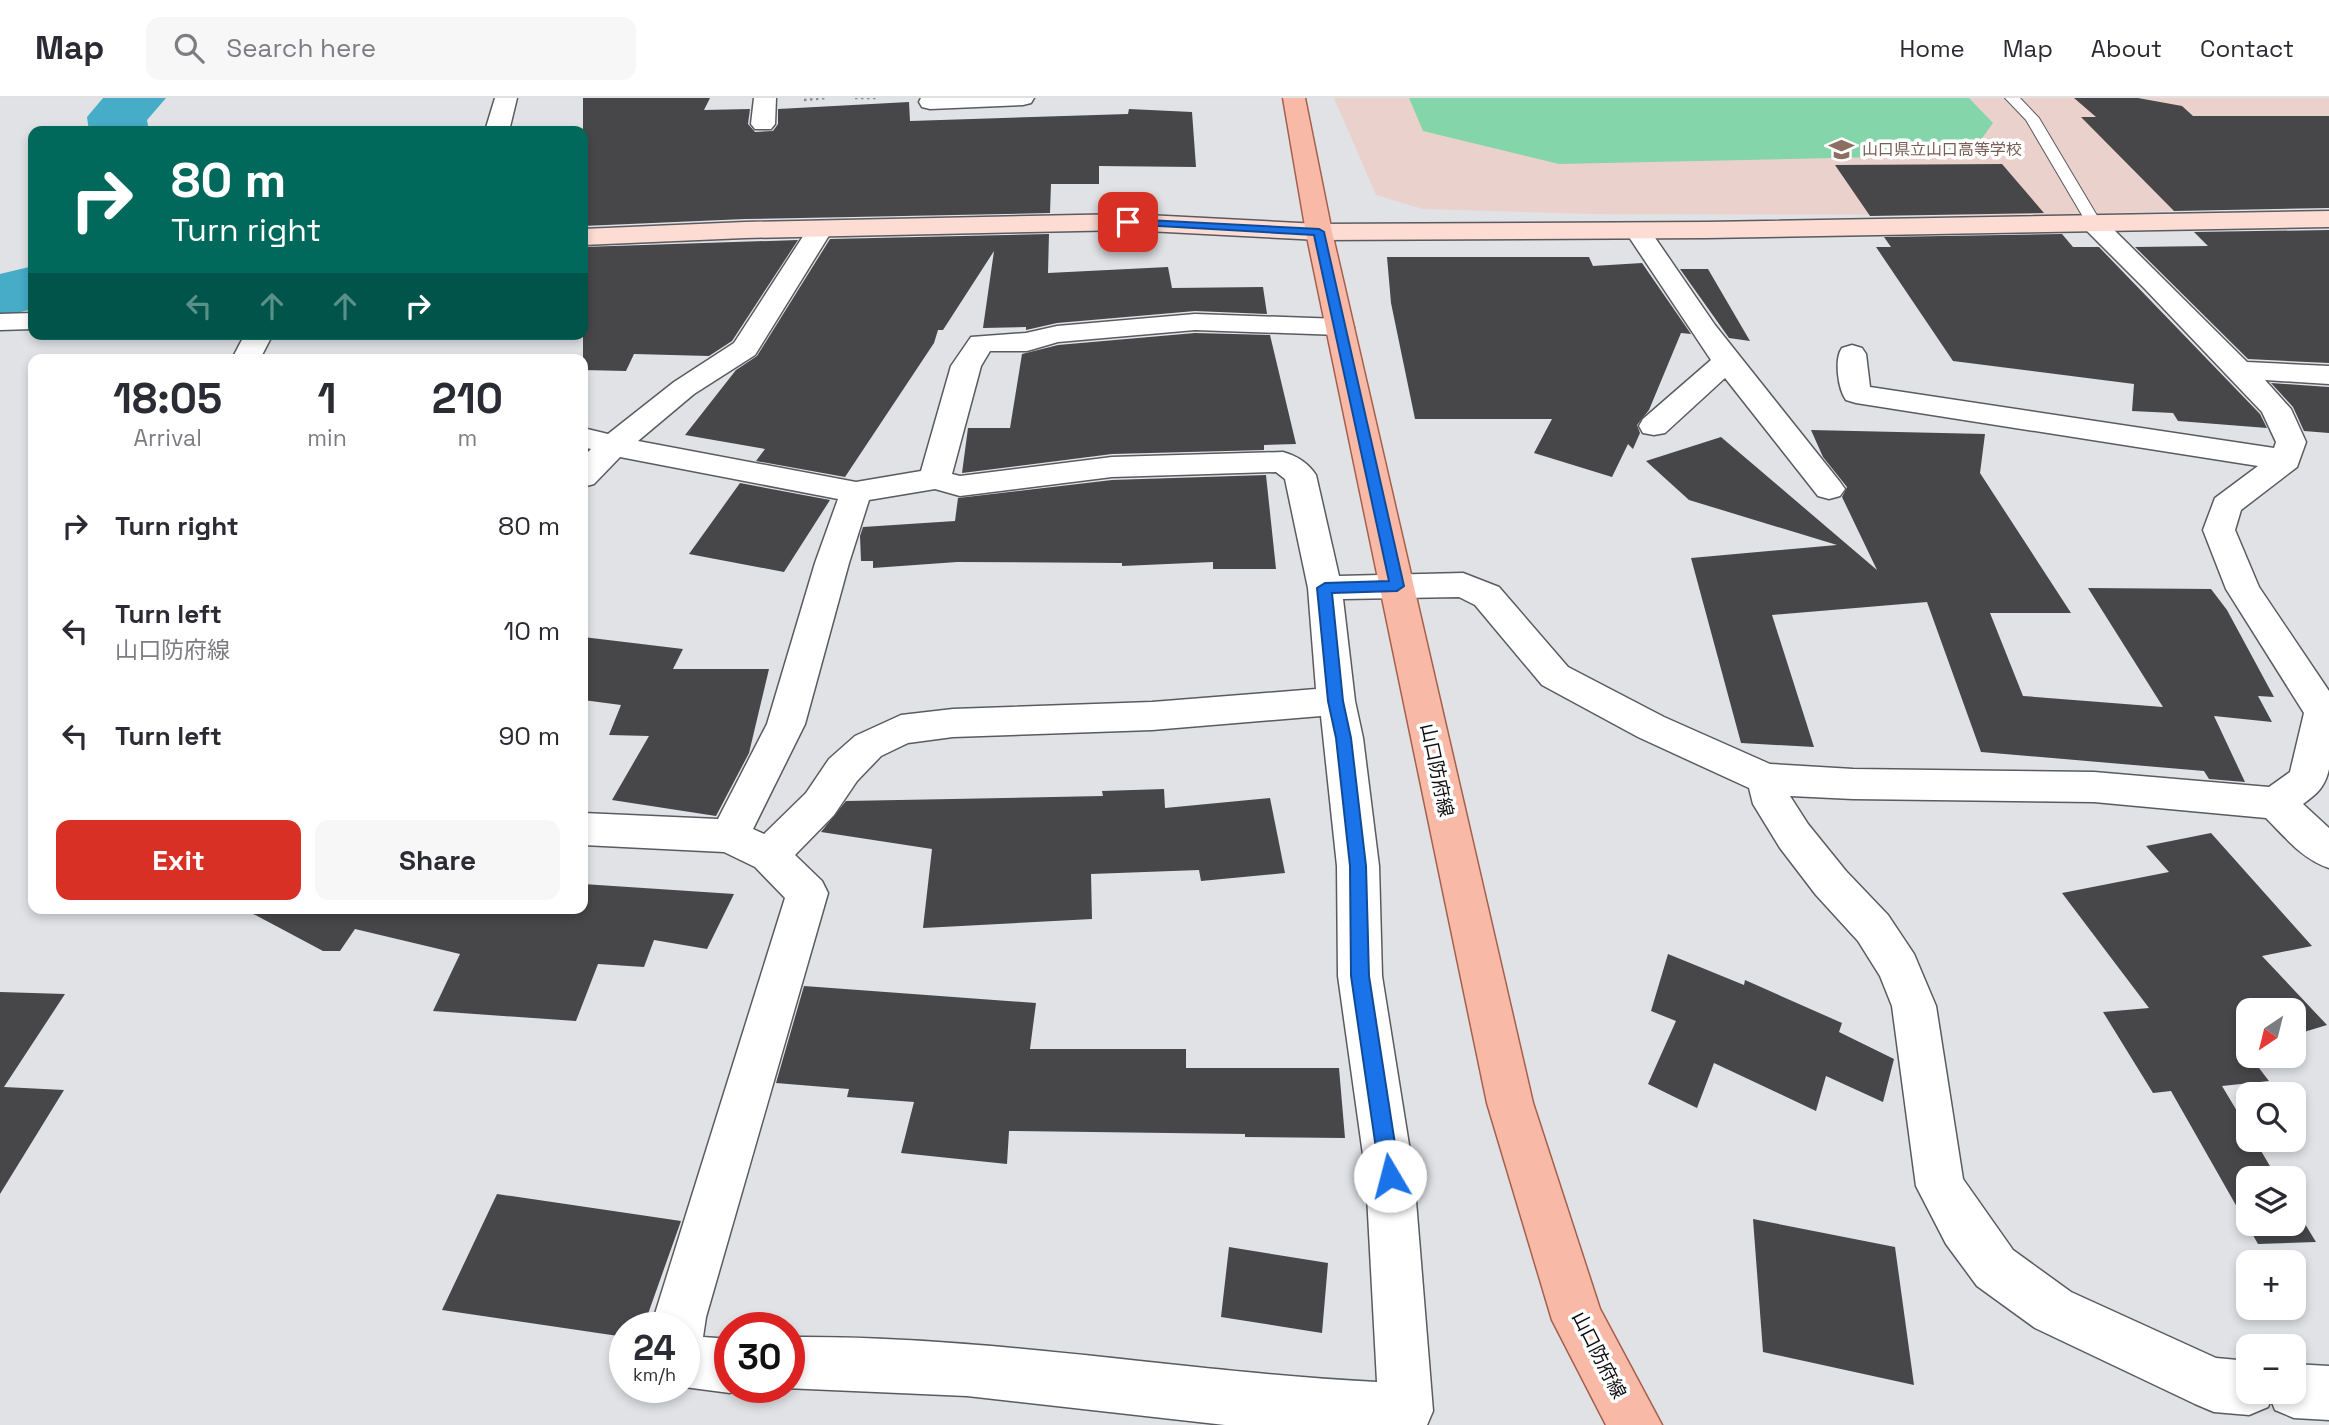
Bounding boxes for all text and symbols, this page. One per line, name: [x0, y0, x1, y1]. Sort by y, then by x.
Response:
search box: [146, 17, 636, 80]
text: Map: [35, 27, 104, 69]
icon: search: [170, 29, 208, 67]
text: Search here: [226, 31, 376, 65]
text: Home: [1899, 33, 1965, 64]
text: Map: [2003, 33, 2053, 64]
text: About: [2091, 33, 2162, 64]
text: Contact: [2200, 33, 2294, 64]
school or university icon: 山口県立山口高等学校: [1828, 135, 1856, 163]
place label: 山口県立山口高等学校: [1862, 139, 2022, 160]
text: 80 m: [171, 149, 286, 211]
icon: right: [56, 154, 147, 245]
pin: [1098, 192, 1158, 252]
icon: arrive: [1109, 203, 1147, 241]
text: Turn right: [171, 210, 321, 250]
icon: left: [180, 287, 218, 325]
icon: ahead: [253, 287, 291, 325]
icon: ahead: [326, 287, 364, 325]
icon: right: [399, 287, 437, 325]
text: 18:05: [113, 372, 222, 425]
text: 1: [317, 372, 336, 425]
text: 210: [432, 372, 503, 425]
text: Arrival: [133, 423, 202, 453]
text: min: [307, 423, 347, 453]
text: m: [457, 423, 477, 453]
icon: right: [56, 507, 94, 545]
text: Turn right: [115, 509, 239, 543]
text: 80 m: [498, 509, 560, 543]
text: Turn left: [115, 597, 222, 631]
icon: left: [56, 612, 94, 650]
text: 10 m: [503, 614, 560, 648]
text: 山口防府線: [115, 635, 230, 665]
icon: left: [56, 717, 94, 755]
text: Turn left: [115, 719, 222, 753]
text: 90 m: [498, 719, 560, 753]
street label: 山口防府線: [1415, 721, 1459, 819]
button: Exit: [56, 820, 301, 900]
button: Share: [315, 820, 560, 900]
north arrow: [2236, 998, 2306, 1068]
map controls: [2236, 998, 2306, 1404]
button: search: [2236, 1082, 2306, 1152]
position arrow: [1353, 1139, 1427, 1213]
button: layers: [2236, 1166, 2306, 1236]
button: +: [2236, 1250, 2306, 1320]
street label: 山口防府線: [1566, 1307, 1632, 1403]
speed limit sign: 30: [714, 1312, 805, 1403]
text: 24: [633, 1326, 676, 1370]
button: −: [2236, 1334, 2306, 1404]
text: km/h: [633, 1363, 676, 1386]

